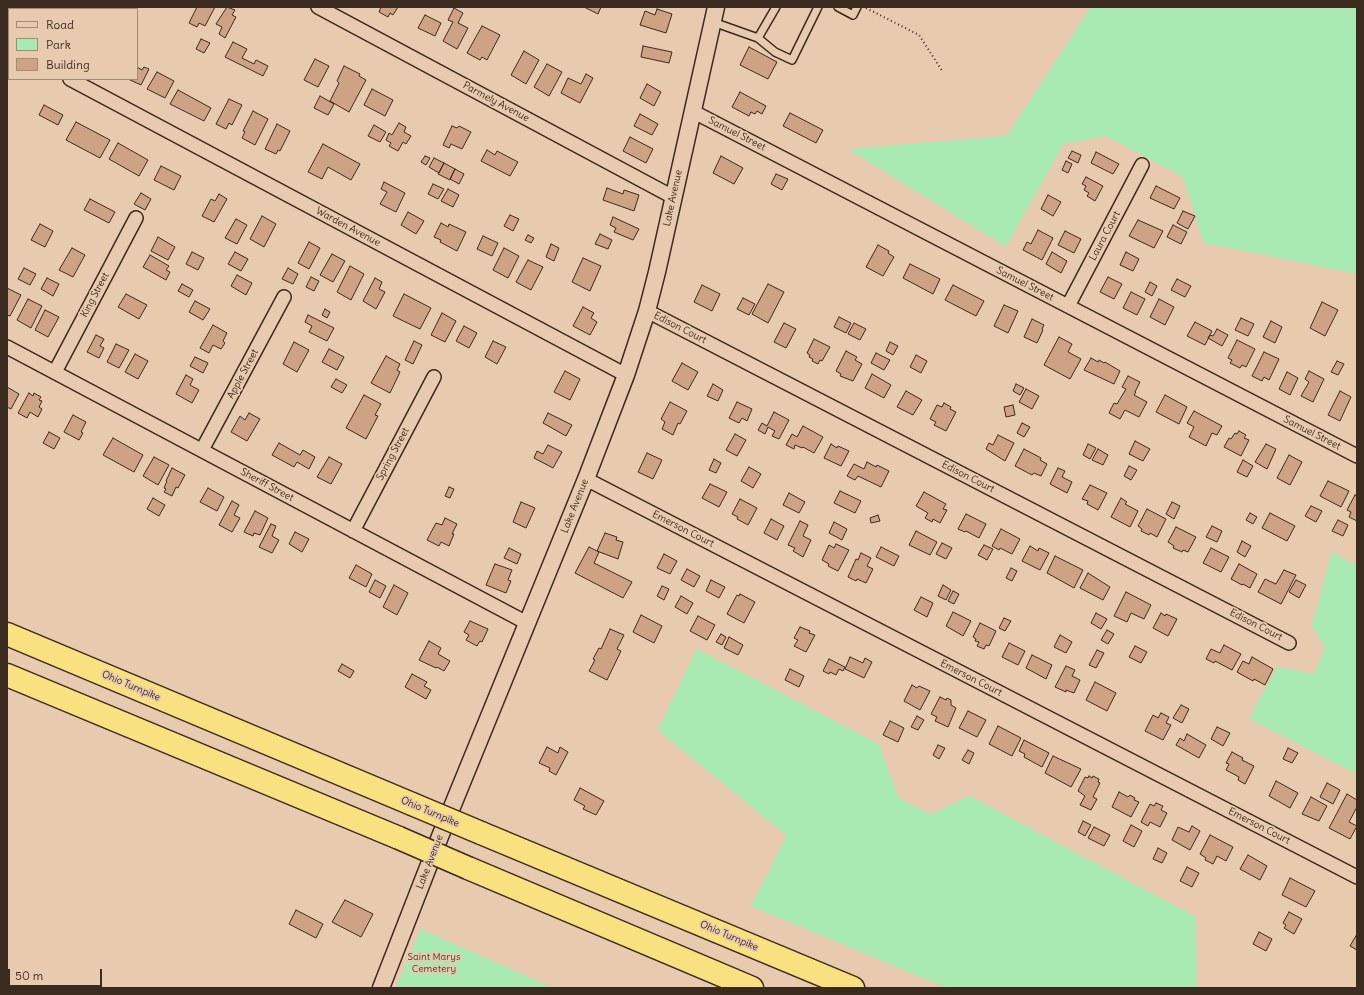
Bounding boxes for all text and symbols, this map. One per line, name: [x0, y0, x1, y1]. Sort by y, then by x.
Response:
legend: [8, 8, 138, 80]
text: Road: [46, 17, 74, 32]
text: Park: [46, 37, 71, 52]
text: Building: [46, 57, 90, 72]
street label: Parmely Avenue: [461, 79, 531, 125]
street label: Samuel Street: [706, 114, 768, 154]
street label: Lake Avenue: [661, 169, 685, 227]
street label: Warden Avenue: [314, 205, 382, 249]
street label: Laura Court: [1087, 209, 1123, 263]
street label: Samuel Street: [994, 264, 1056, 304]
street label: King Street: [78, 271, 112, 319]
street label: Edison Court: [652, 310, 708, 346]
street label: Apple Street: [225, 347, 261, 401]
street label: Samuel Street: [1281, 413, 1343, 453]
street label: Spring Street: [374, 426, 412, 482]
street label: Edison Court: [940, 459, 996, 495]
street label: Sheriff Street: [238, 466, 296, 504]
street label: Lake Avenue: [559, 477, 591, 535]
street label: Emerson Court: [650, 508, 716, 550]
street label: Edison Court: [1228, 607, 1284, 643]
street label: Emerson Court: [938, 657, 1004, 699]
street label: Ohio Turnpike: [100, 668, 162, 704]
street label: Ohio Turnpike: [399, 794, 461, 830]
street label: Emerson Court: [1226, 805, 1292, 847]
street label: Lake Avenue: [414, 833, 446, 891]
street label: Ohio Turnpike: [698, 918, 760, 954]
park label: Saint Marys Cemetery: [407, 951, 461, 974]
scale bar: [10, 961, 104, 987]
text: 50 m: [15, 968, 43, 983]

